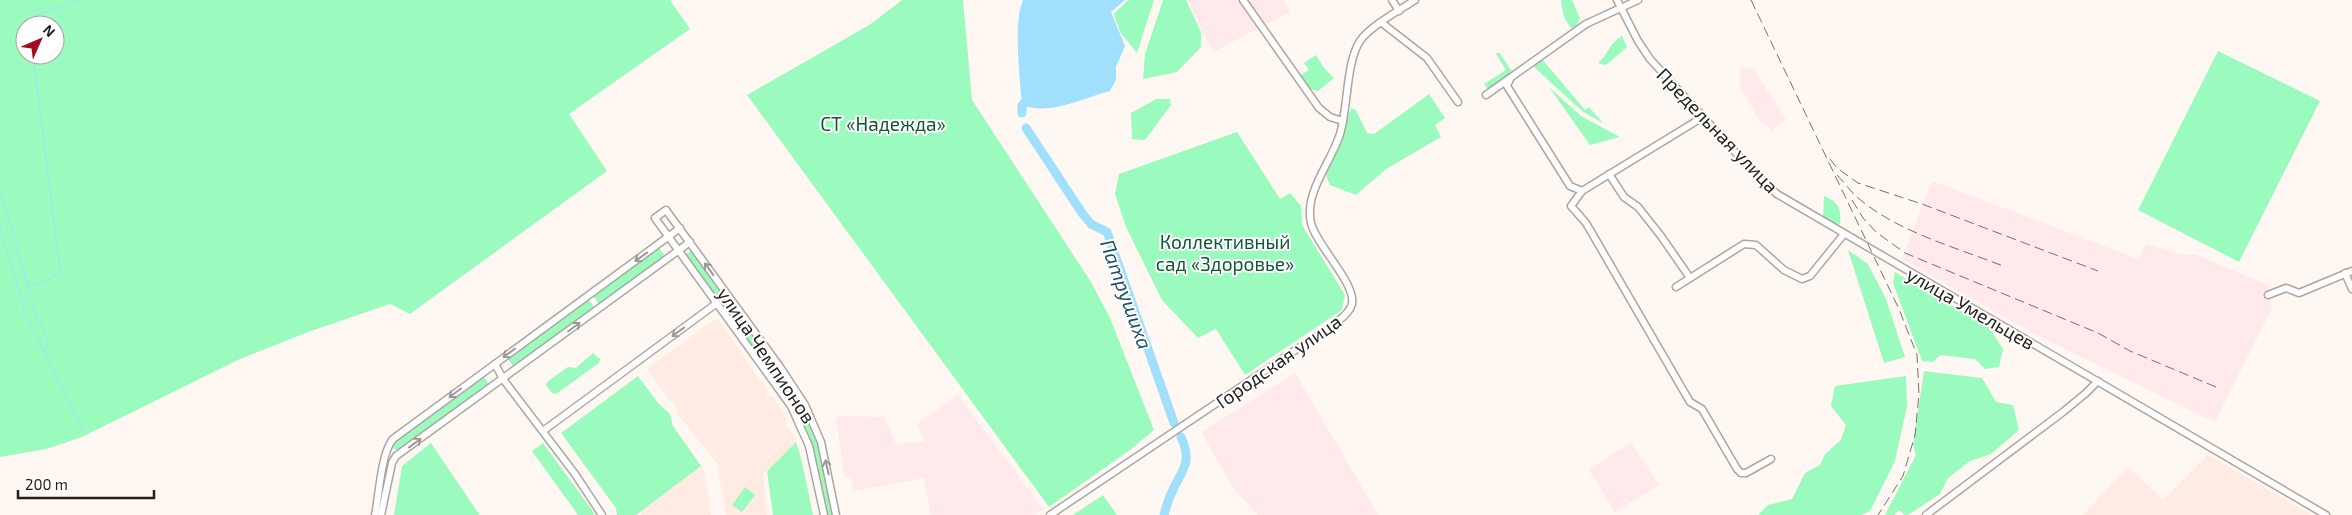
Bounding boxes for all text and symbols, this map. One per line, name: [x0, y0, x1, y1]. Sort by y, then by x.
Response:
north arrow: [15, 15, 65, 65]
text: N: [40, 21, 59, 40]
street label: Предельная улица: [1652, 63, 1784, 198]
park label: СТ «Надежда»: [820, 112, 946, 135]
park label: Коллективный сад «Здоровье»: [1156, 230, 1294, 275]
water label: Патрушиха: [1096, 236, 1158, 352]
one-way arrow: [634, 252, 648, 262]
one-way arrow: [704, 262, 714, 276]
street label: улица Умельцев: [1902, 262, 2039, 355]
street label: улица Чемпионов: [712, 283, 821, 428]
street label: Городская улица: [1211, 309, 1346, 414]
one-way arrow: [567, 321, 580, 332]
one-way arrow: [671, 327, 685, 337]
one-way arrow: [503, 348, 517, 358]
one-way arrow: [448, 388, 462, 398]
one-way arrow: [408, 438, 422, 448]
one-way arrow: [822, 460, 831, 476]
scale bar: [18, 468, 154, 500]
text: 200 m: [25, 475, 68, 493]

